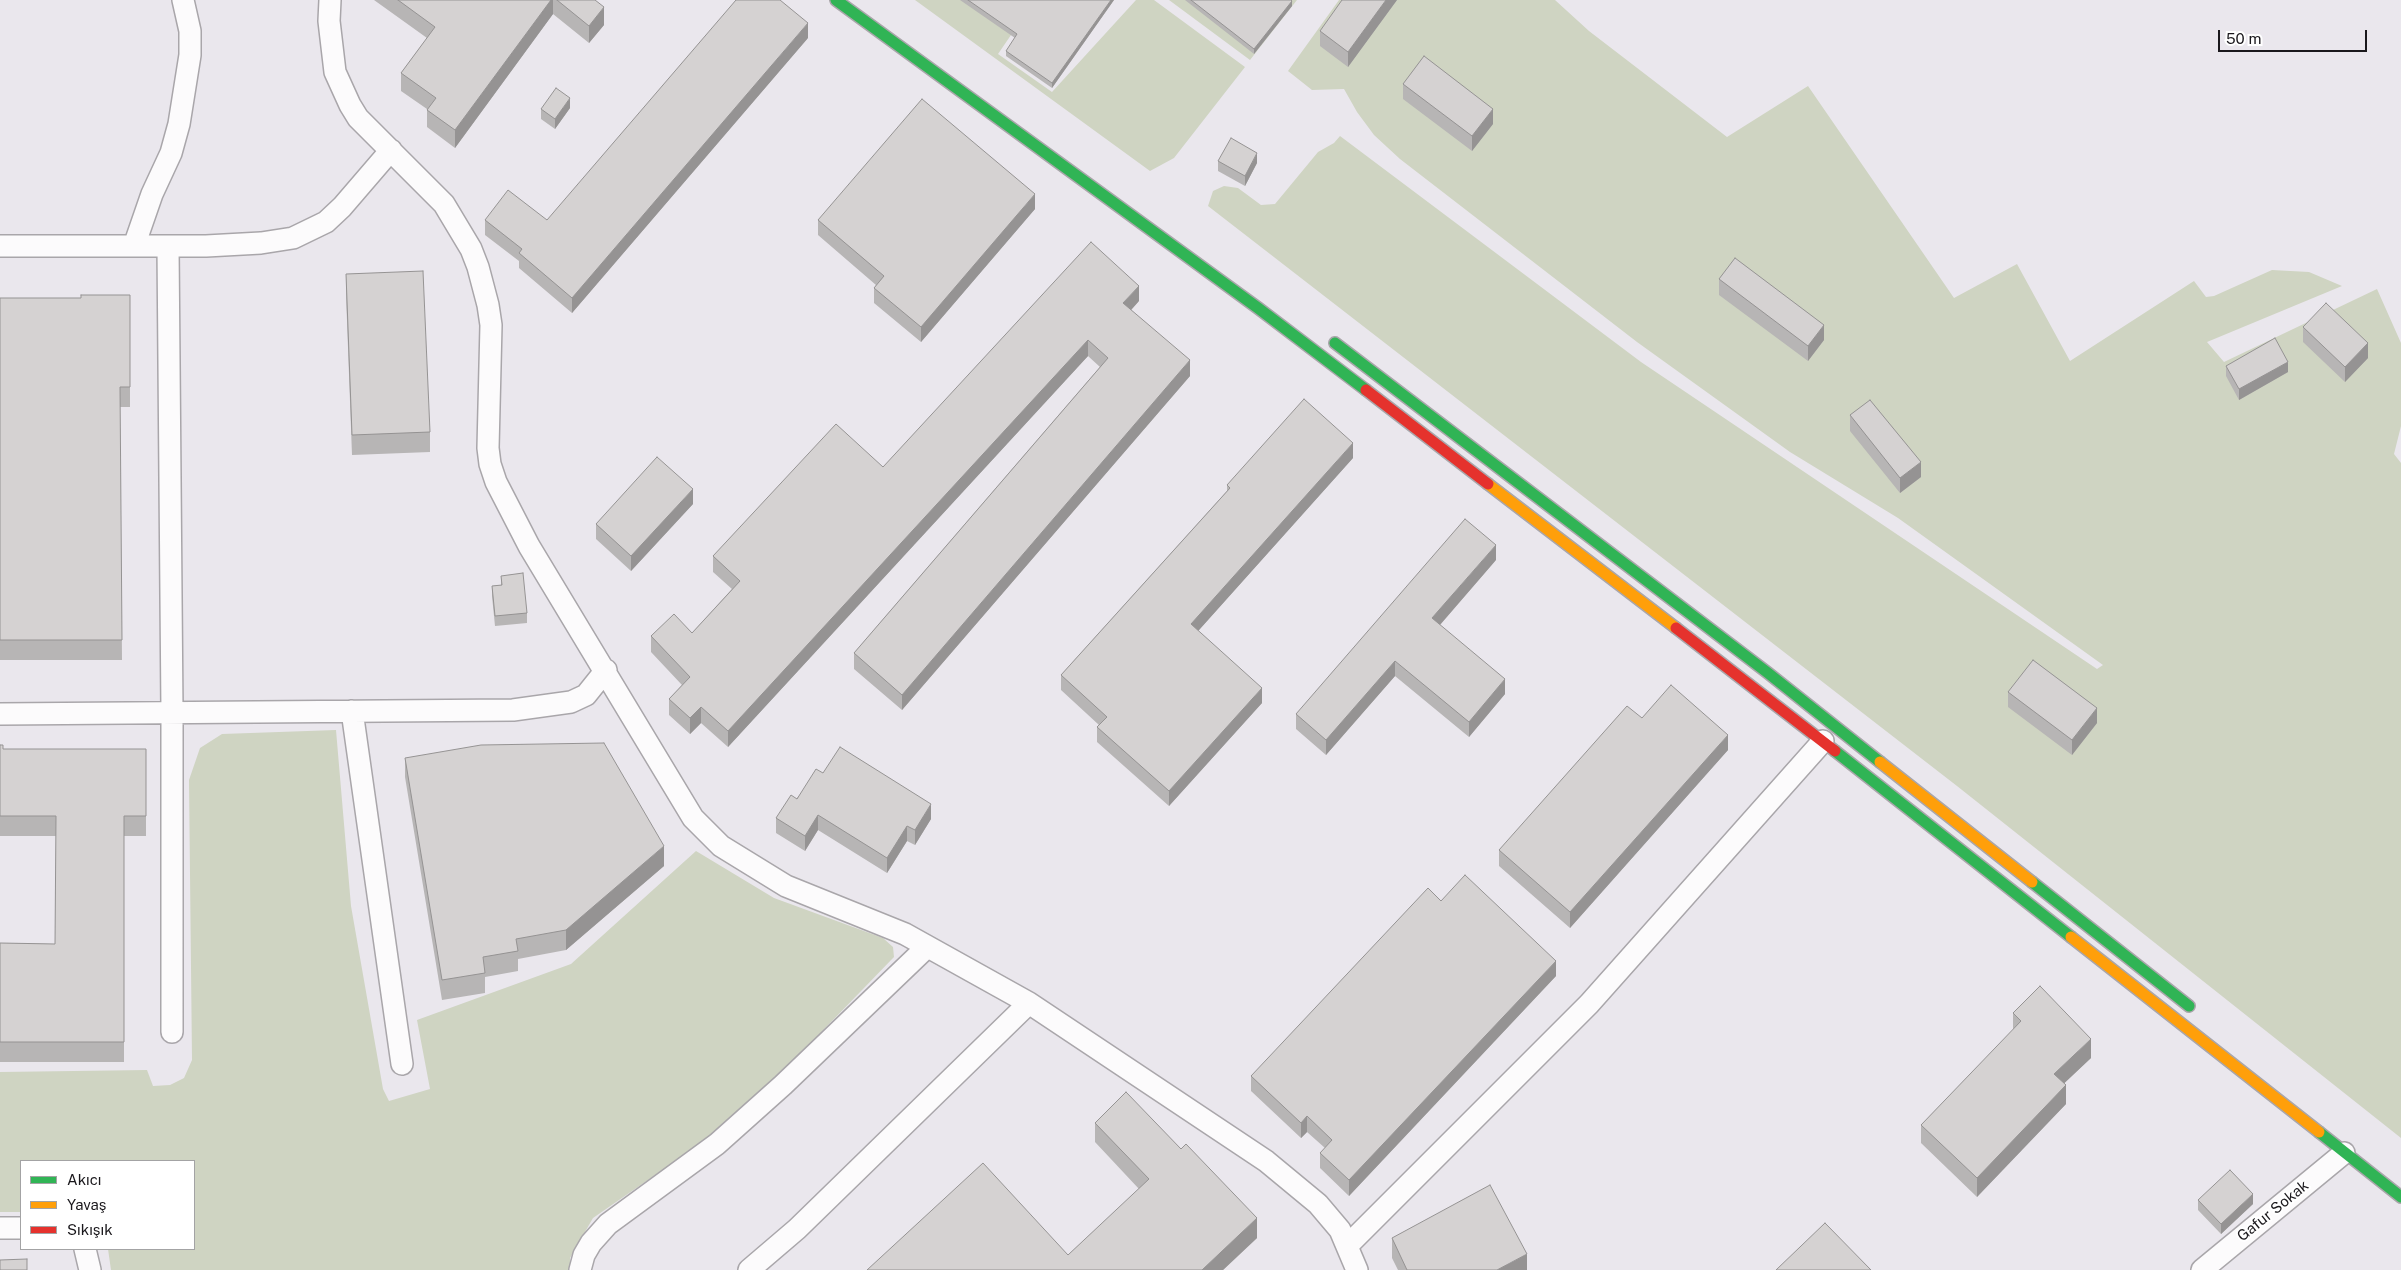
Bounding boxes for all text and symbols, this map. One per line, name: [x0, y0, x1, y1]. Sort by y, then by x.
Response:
scale bar: [2221, 20, 2370, 52]
text: 50 m: [2226, 30, 2261, 47]
legend: [20, 1160, 195, 1250]
text: Akıcı: [67, 1171, 101, 1188]
street label: Gafur Sokak: [2234, 1177, 2312, 1245]
text: Yavaş: [67, 1196, 106, 1213]
text: Sıkışık: [67, 1221, 113, 1238]

